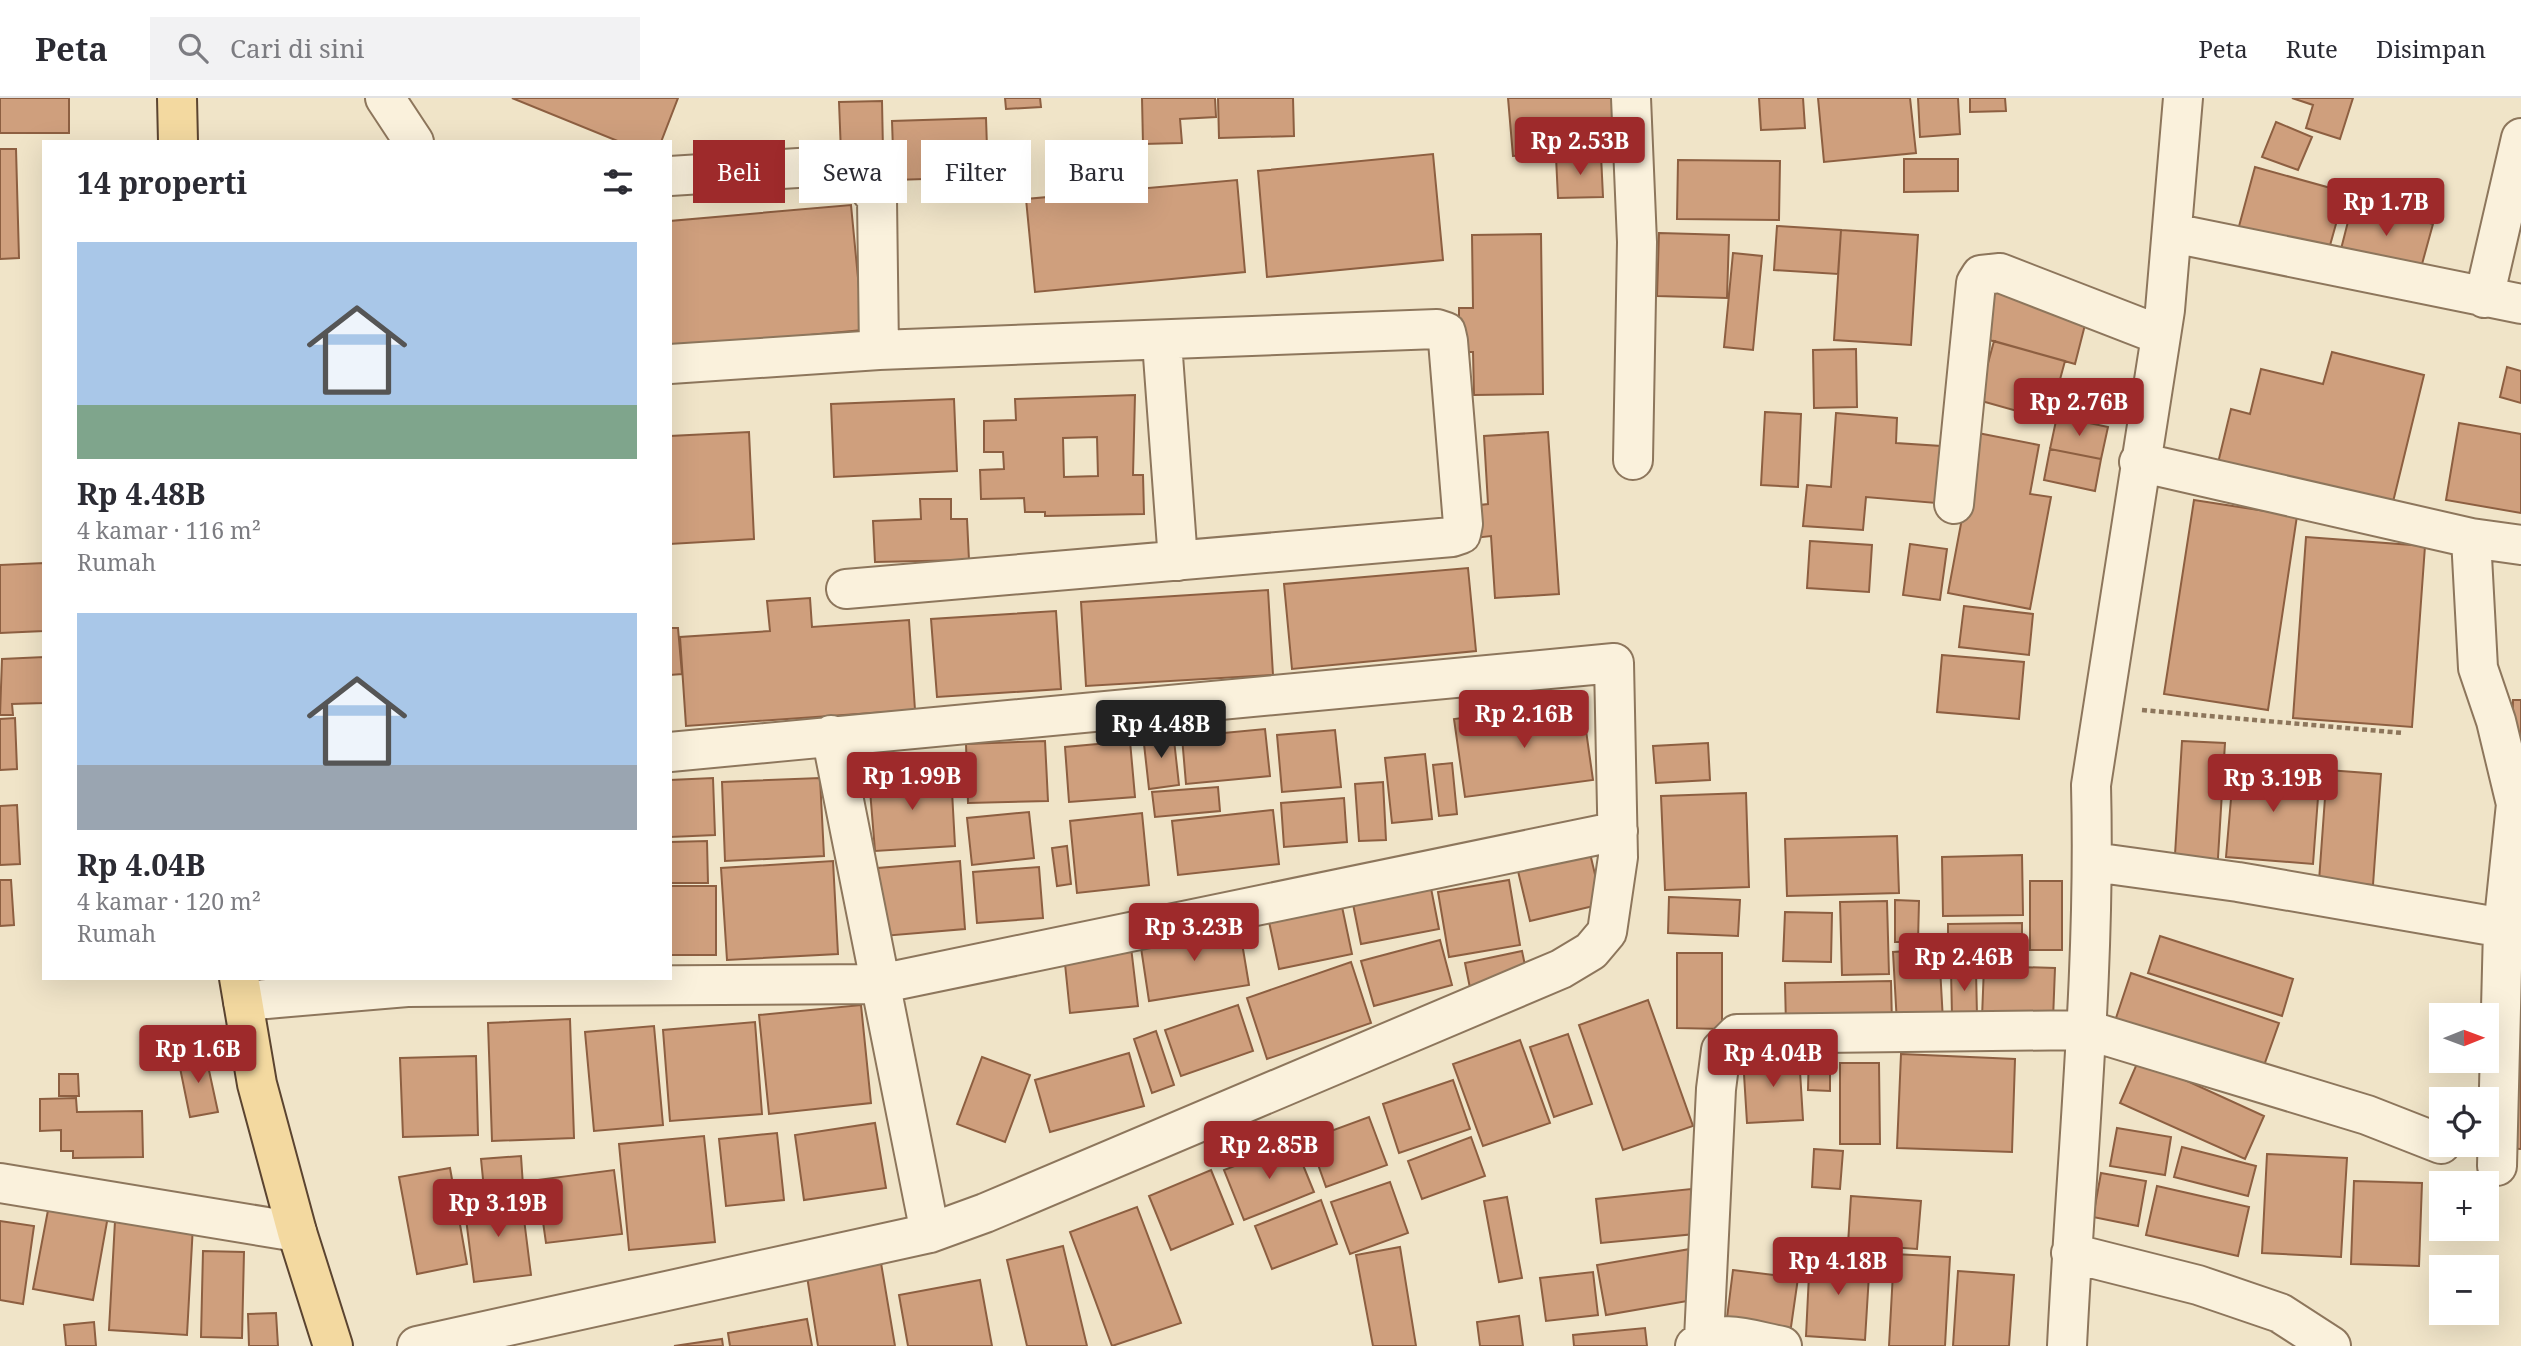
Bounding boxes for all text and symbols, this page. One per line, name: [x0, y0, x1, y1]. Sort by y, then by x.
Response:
search box: [150, 17, 640, 80]
text: Peta: [35, 26, 108, 71]
icon: search: [174, 29, 212, 67]
text: Cari di sini: [230, 30, 364, 66]
text: Peta: [2198, 32, 2248, 65]
text: Rute: [2286, 32, 2338, 65]
text: Disimpan: [2376, 32, 2486, 65]
pin: Rp 2.53B: [1508, 118, 1652, 177]
text: Rp 2.53B: [1531, 124, 1629, 156]
chip: Beli: [693, 140, 785, 203]
chip: Sewa: [799, 140, 907, 203]
chip: Filter: [921, 140, 1031, 203]
chip: Baru: [1045, 140, 1148, 203]
text: 14 properti: [77, 162, 247, 203]
icon: filters: [599, 163, 637, 201]
pin: Rp 1.7B: [2321, 178, 2451, 238]
text: Rp 1.7B: [2343, 185, 2429, 217]
icon: home: [294, 287, 420, 413]
pin: Rp 2.76B: [2007, 378, 2151, 438]
text: Rp 2.76B: [2030, 385, 2128, 417]
text: Rp 4.48B: [77, 473, 205, 514]
text: 4 kamar · 116 m²: [77, 514, 261, 546]
text: Rumah: [77, 546, 156, 578]
icon: home: [294, 658, 420, 784]
pin: Rp 2.16B: [1452, 690, 1596, 750]
text: Rp 2.16B: [1475, 697, 1573, 729]
pin: Rp 4.48B: [1089, 700, 1233, 760]
text: Rp 4.48B: [1112, 707, 1210, 739]
pin: Rp 1.99B: [840, 752, 984, 812]
pin: Rp 3.19B: [2201, 754, 2345, 814]
text: Rp 1.99B: [863, 759, 961, 791]
text: Rp 3.19B: [2224, 761, 2322, 793]
text: Rp 4.04B: [77, 844, 205, 885]
text: 4 kamar · 120 m²: [77, 885, 261, 917]
pin: Rp 3.23B: [1122, 904, 1266, 963]
text: Rp 3.23B: [1145, 910, 1243, 942]
text: Rumah: [77, 917, 156, 949]
pin: Rp 2.46B: [1892, 934, 2036, 993]
text: Rp 2.46B: [1915, 940, 2013, 972]
north arrow: [2429, 1003, 2499, 1073]
map controls: [2429, 1003, 2499, 1325]
pin: Rp 1.6B: [133, 1026, 263, 1085]
pin: Rp 4.04B: [1701, 1030, 1845, 1089]
text: Rp 1.6B: [155, 1032, 241, 1064]
text: Rp 4.04B: [1724, 1036, 1822, 1068]
button: locate: [2429, 1087, 2499, 1157]
pin: Rp 2.85B: [1197, 1122, 1341, 1181]
text: Rp 2.85B: [1220, 1128, 1318, 1160]
button: +: [2429, 1171, 2499, 1241]
pin: Rp 3.19B: [426, 1180, 570, 1239]
text: Rp 3.19B: [449, 1186, 547, 1218]
pin: Rp 4.18B: [1766, 1238, 1910, 1297]
text: Rp 4.18B: [1789, 1244, 1887, 1276]
button: −: [2429, 1255, 2499, 1325]

